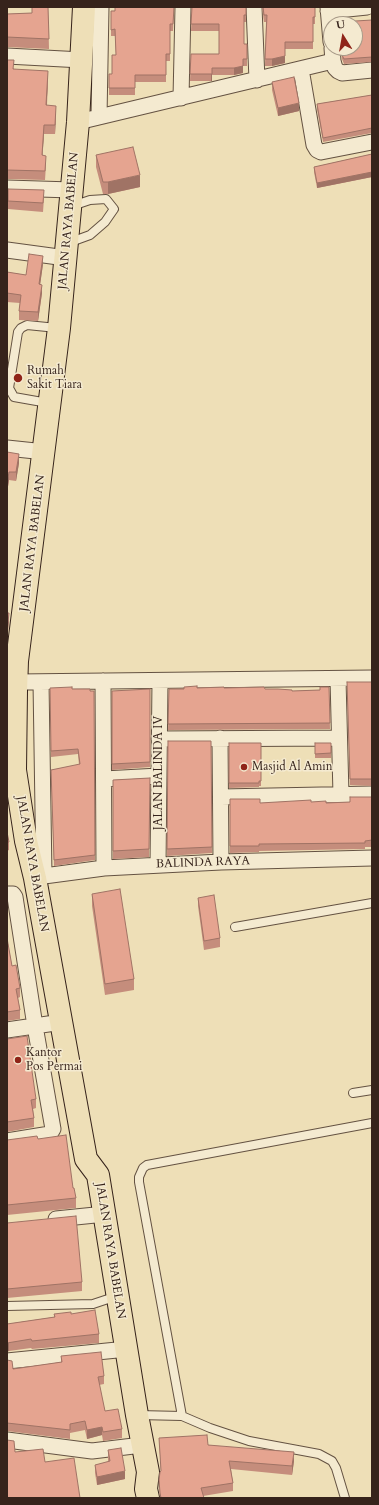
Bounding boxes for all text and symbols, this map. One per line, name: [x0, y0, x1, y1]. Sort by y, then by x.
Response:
north arrow: [323, 16, 363, 56]
text: U: [335, 16, 347, 33]
street label: JALAN RAYA BABELAN: [56, 152, 82, 290]
place label: Rumah Sakit Tiara: [27, 364, 82, 392]
marker: Rumah Sakit Tiara: [12, 372, 24, 384]
street label: JALAN RAYA BABELAN: [17, 474, 49, 612]
street label: JALAN BALINDA IV: [152, 716, 166, 830]
place label: Masjid Al Amin: [252, 760, 333, 774]
marker: Masjid Al Amin: [239, 762, 249, 772]
street label: JALAN RAYA BABELAN: [13, 795, 51, 933]
street label: BALINDA RAYA: [156, 854, 250, 872]
place label: Kantor Pos Permai: [26, 1046, 82, 1074]
marker: Kantor Pos Permai: [13, 1055, 23, 1065]
street label: JALAN RAYA BABELAN: [92, 1182, 128, 1320]

